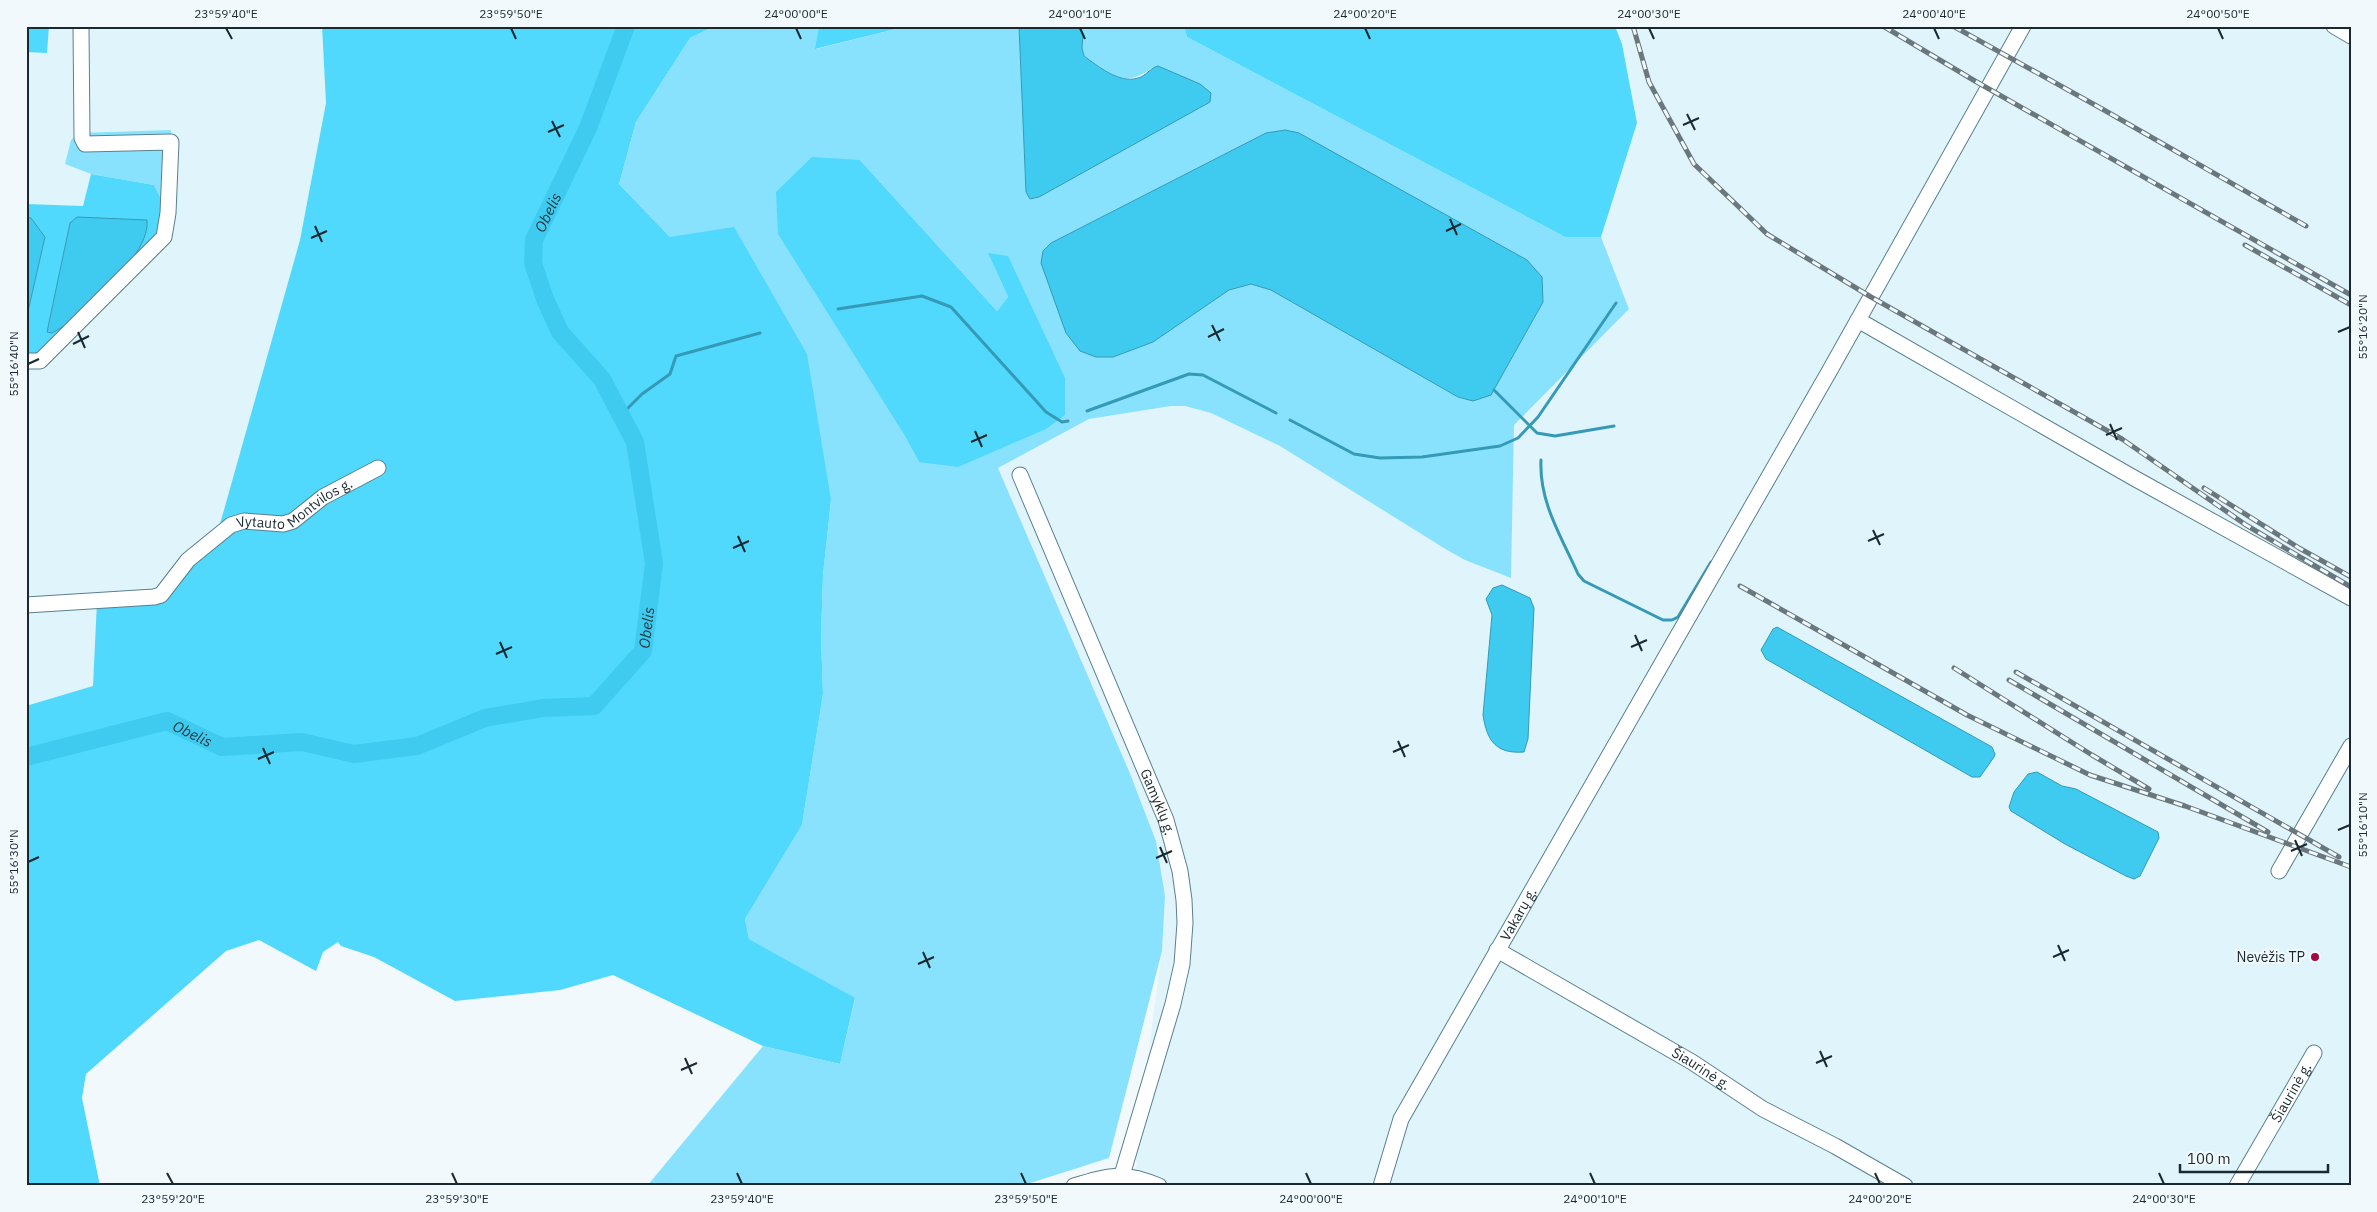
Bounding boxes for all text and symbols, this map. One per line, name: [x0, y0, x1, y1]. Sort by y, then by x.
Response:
text: 23°59'40"E: [194, 6, 258, 21]
text: 23°59'50"E: [479, 6, 543, 21]
text: 24°00'00"E: [764, 6, 828, 21]
text: 24°00'10"E: [1048, 6, 1112, 21]
text: 24°00'20"E: [1333, 6, 1397, 21]
text: 24°00'30"E: [1617, 6, 1681, 21]
text: 24°00'40"E: [1902, 6, 1966, 21]
text: 24°00'50"E: [2186, 6, 2250, 21]
water label: Obelis: [530, 189, 565, 235]
text: 55°16'20"N: [2355, 294, 2370, 360]
text: 55°16'40"N: [6, 331, 21, 397]
street label: Vytauto Montvilos g.: [234, 474, 355, 533]
water label: Obelis: [634, 606, 658, 649]
water label: Obelis: [170, 716, 216, 751]
street label: Gamyklų g.: [1136, 766, 1179, 837]
text: 55°16'10"N: [2355, 792, 2370, 858]
text: 55°16'30"N: [6, 829, 21, 895]
street label: Vakarų g.: [1496, 884, 1541, 944]
place label: Nevėžis TP: [2237, 948, 2305, 966]
marker: Nevėžis TP: [2309, 951, 2321, 963]
street label: Šiaurinė g.: [1669, 1042, 1734, 1094]
street label: Šiaurinė g.: [2266, 1059, 2315, 1126]
scale bar: [2180, 1142, 2327, 1174]
text: 100 m: [2187, 1149, 2231, 1168]
text: 23°59'20"E: [141, 1191, 205, 1206]
text: 23°59'30"E: [425, 1191, 489, 1206]
text: 23°59'40"E: [710, 1191, 774, 1206]
text: 23°59'50"E: [994, 1191, 1058, 1206]
text: 24°00'00"E: [1279, 1191, 1343, 1206]
text: 24°00'10"E: [1563, 1191, 1627, 1206]
text: 24°00'20"E: [1848, 1191, 1912, 1206]
text: 24°00'30"E: [2132, 1191, 2196, 1206]

